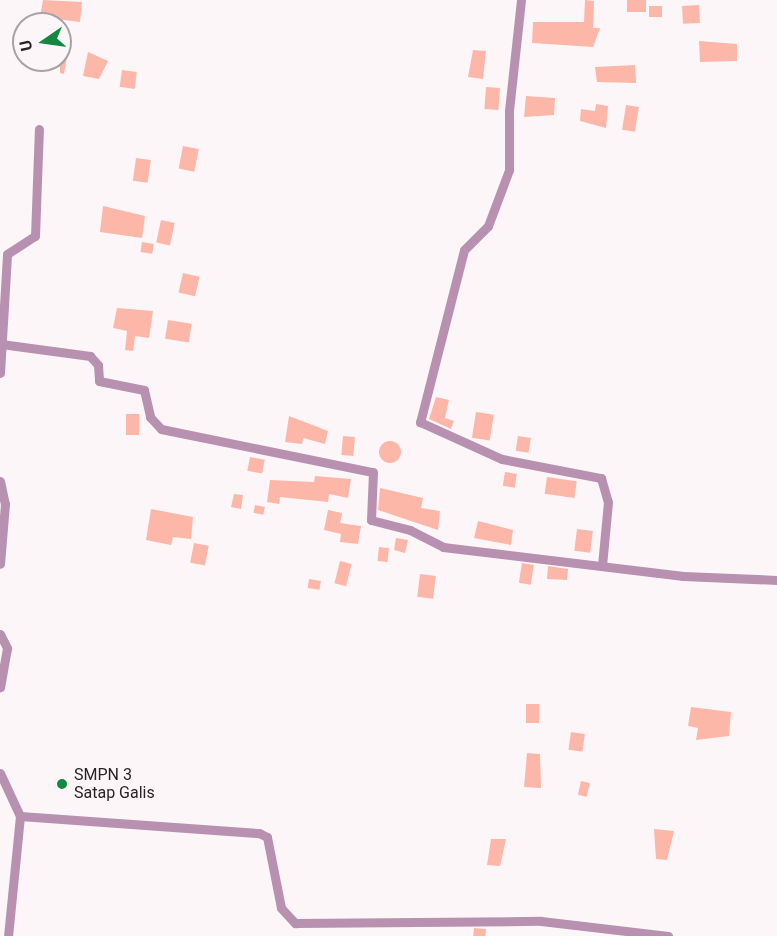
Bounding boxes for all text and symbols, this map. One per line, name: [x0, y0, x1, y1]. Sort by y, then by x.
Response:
north arrow: [12, 12, 72, 72]
text: U: [15, 38, 36, 53]
place label: SMPN 3 Satap Galis: [74, 765, 155, 803]
marker: SMPN 3 Satap Galis: [55, 777, 69, 791]

